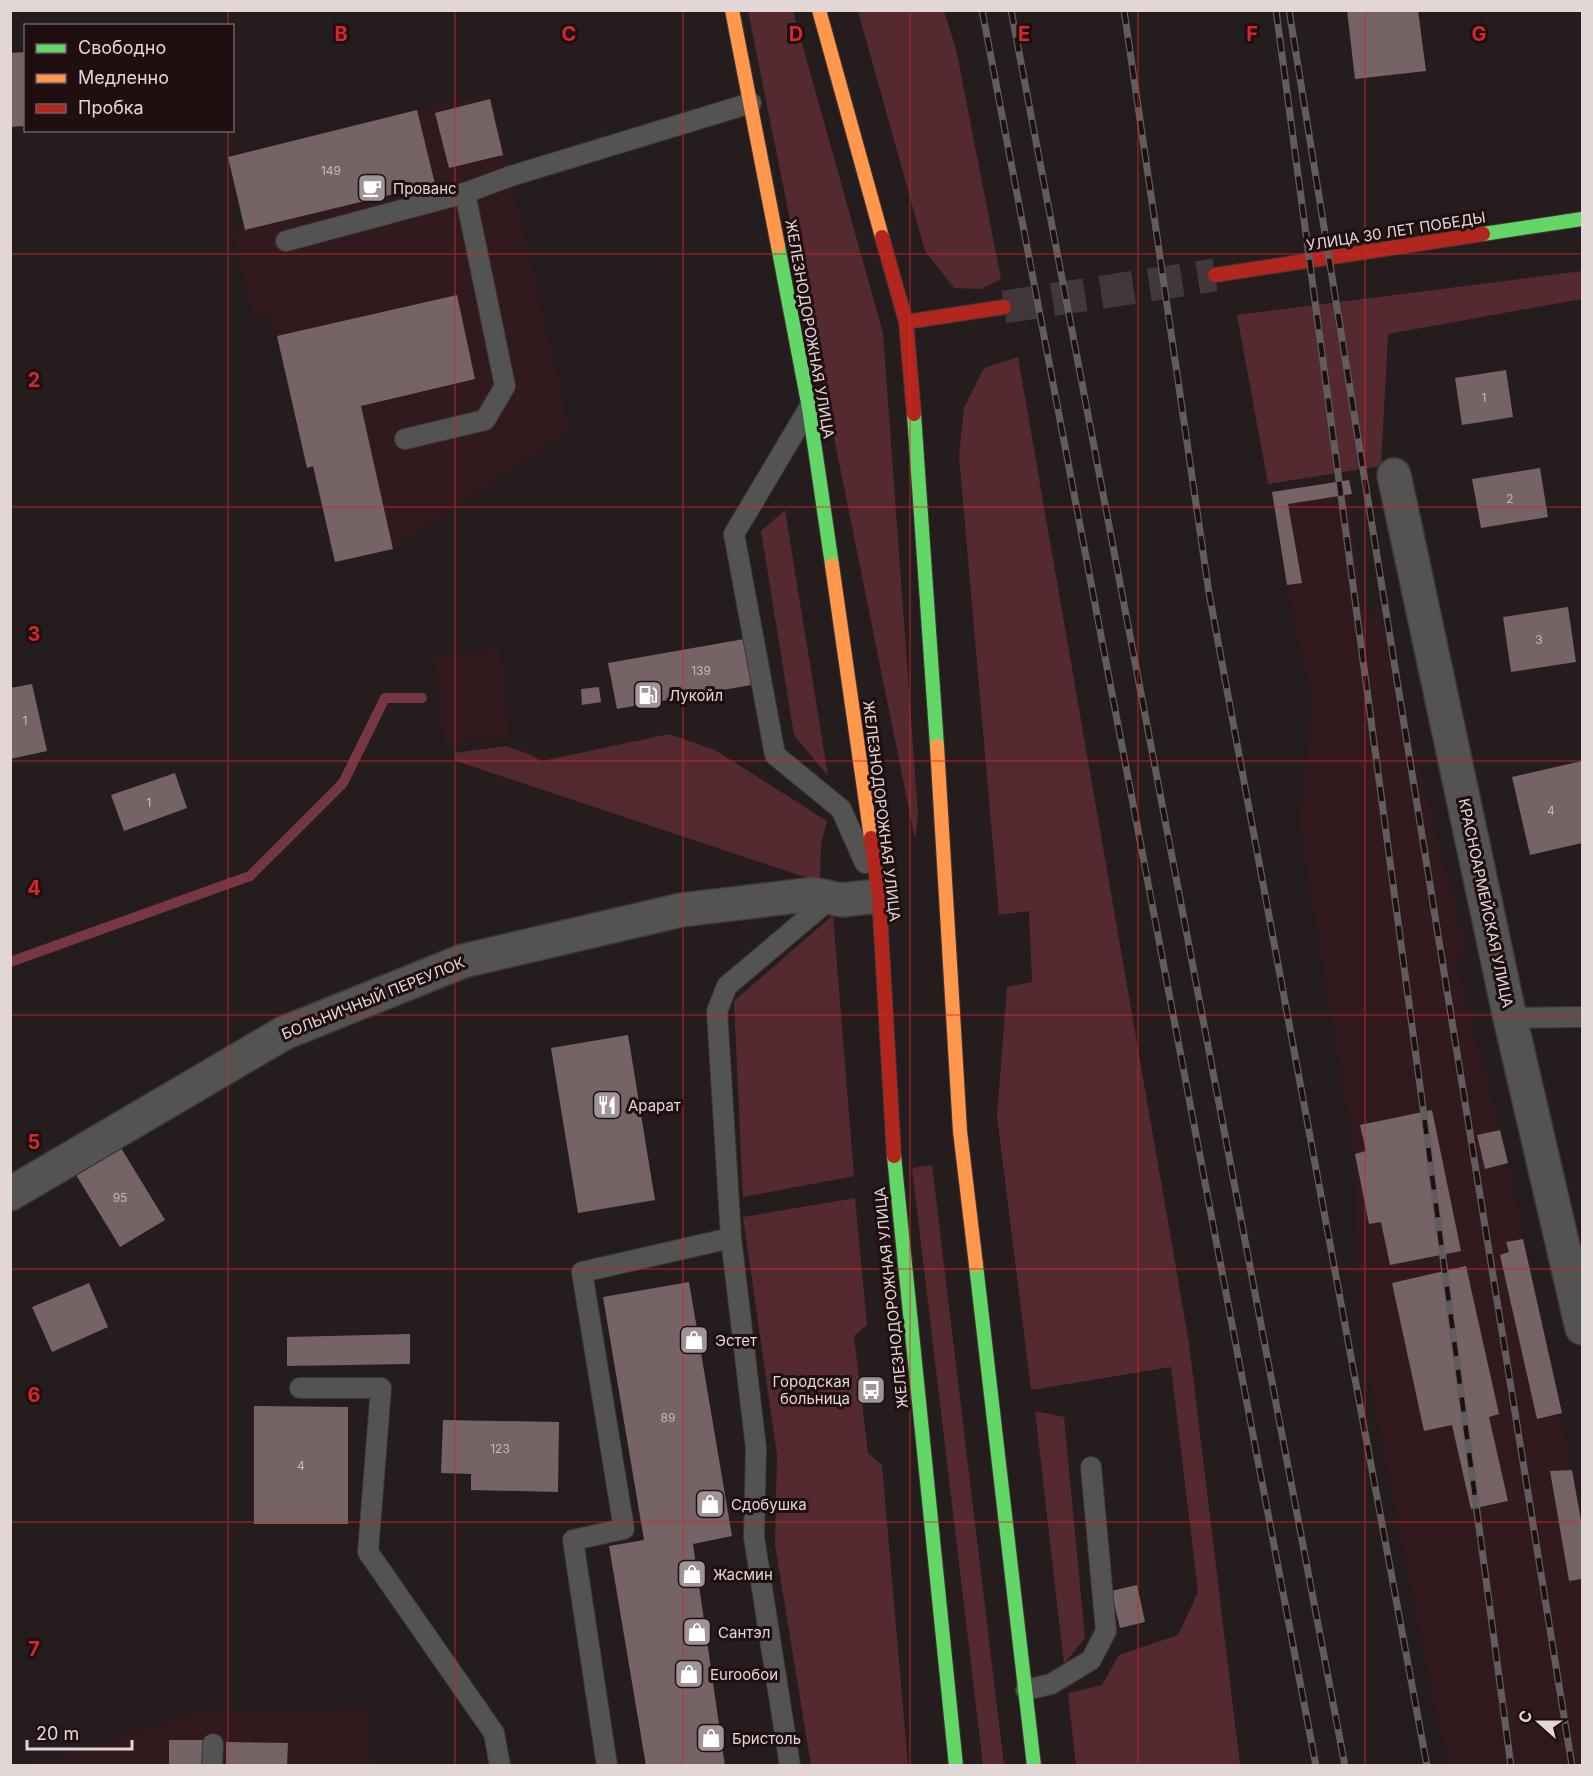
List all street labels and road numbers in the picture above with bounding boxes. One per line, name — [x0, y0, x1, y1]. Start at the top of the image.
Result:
street label: УЛИЦА 30 ЛЕТ ПОБЕДЫ — [1305, 207, 1487, 255]
street label: ЖЕЛЕЗНОДОРОЖНАЯ УЛИЦА — [781, 218, 839, 440]
street label: ЖЕЛЕЗНОДОРОЖНАЯ УЛИЦА — [859, 699, 905, 923]
street label: КРАСНОАРМЕЙСКАЯ УЛИЦА — [1455, 797, 1517, 1009]
street label: БОЛЬНИЧНЫЙ ПЕРЕУЛОК — [279, 952, 467, 1044]
street label: ЖЕЛЕЗНОДОРОЖНАЯ УЛИЦА — [870, 1186, 912, 1410]

